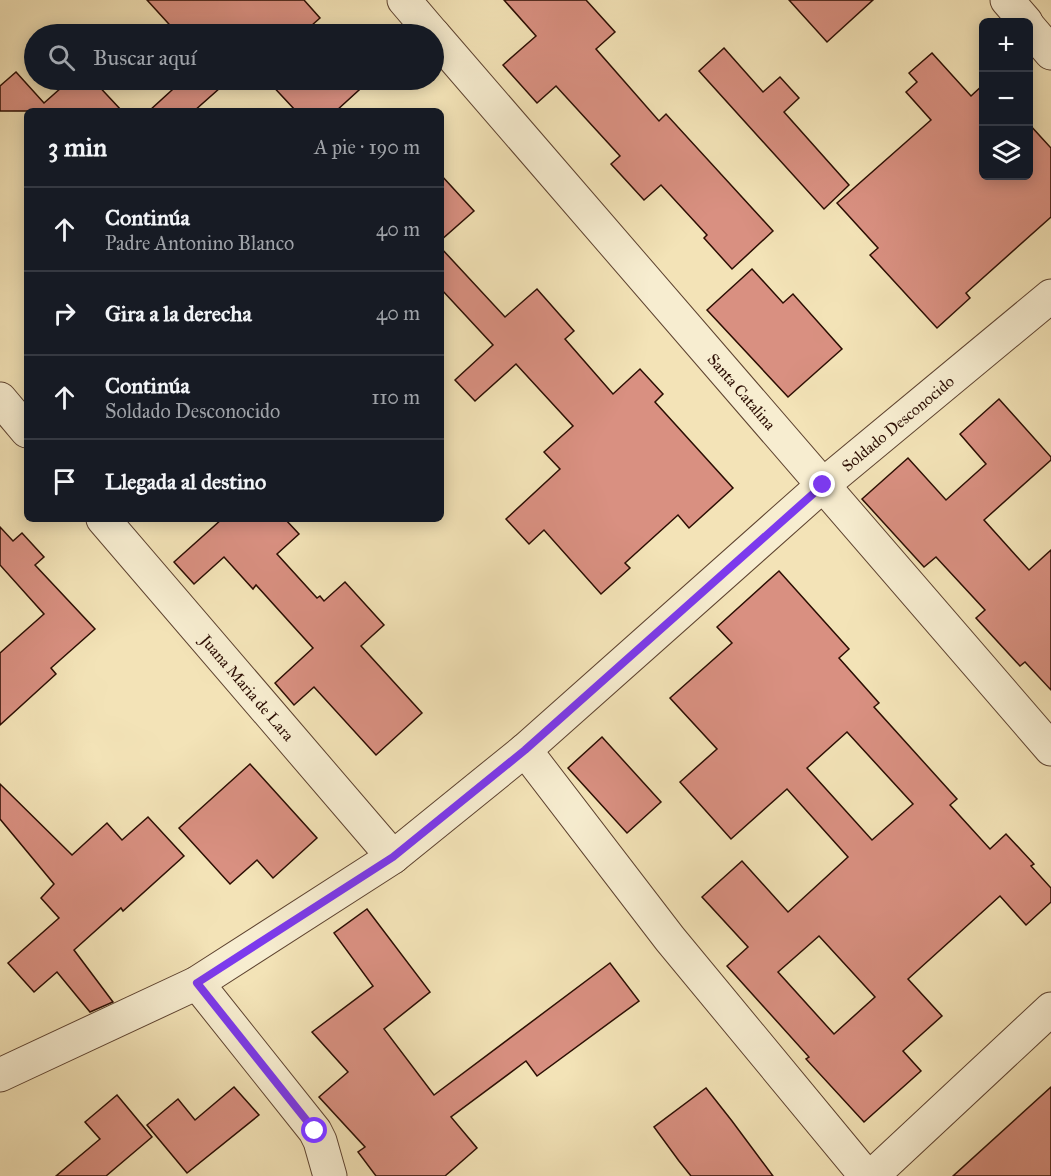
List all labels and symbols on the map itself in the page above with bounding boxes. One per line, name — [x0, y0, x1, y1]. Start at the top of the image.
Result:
street label: Santa Catalina — [704, 349, 780, 434]
street label: Soldado Desconocido — [837, 371, 958, 475]
route end — [809, 471, 835, 497]
street label: Juana Maria de Lara — [195, 629, 298, 745]
route start — [301, 1117, 327, 1143]

